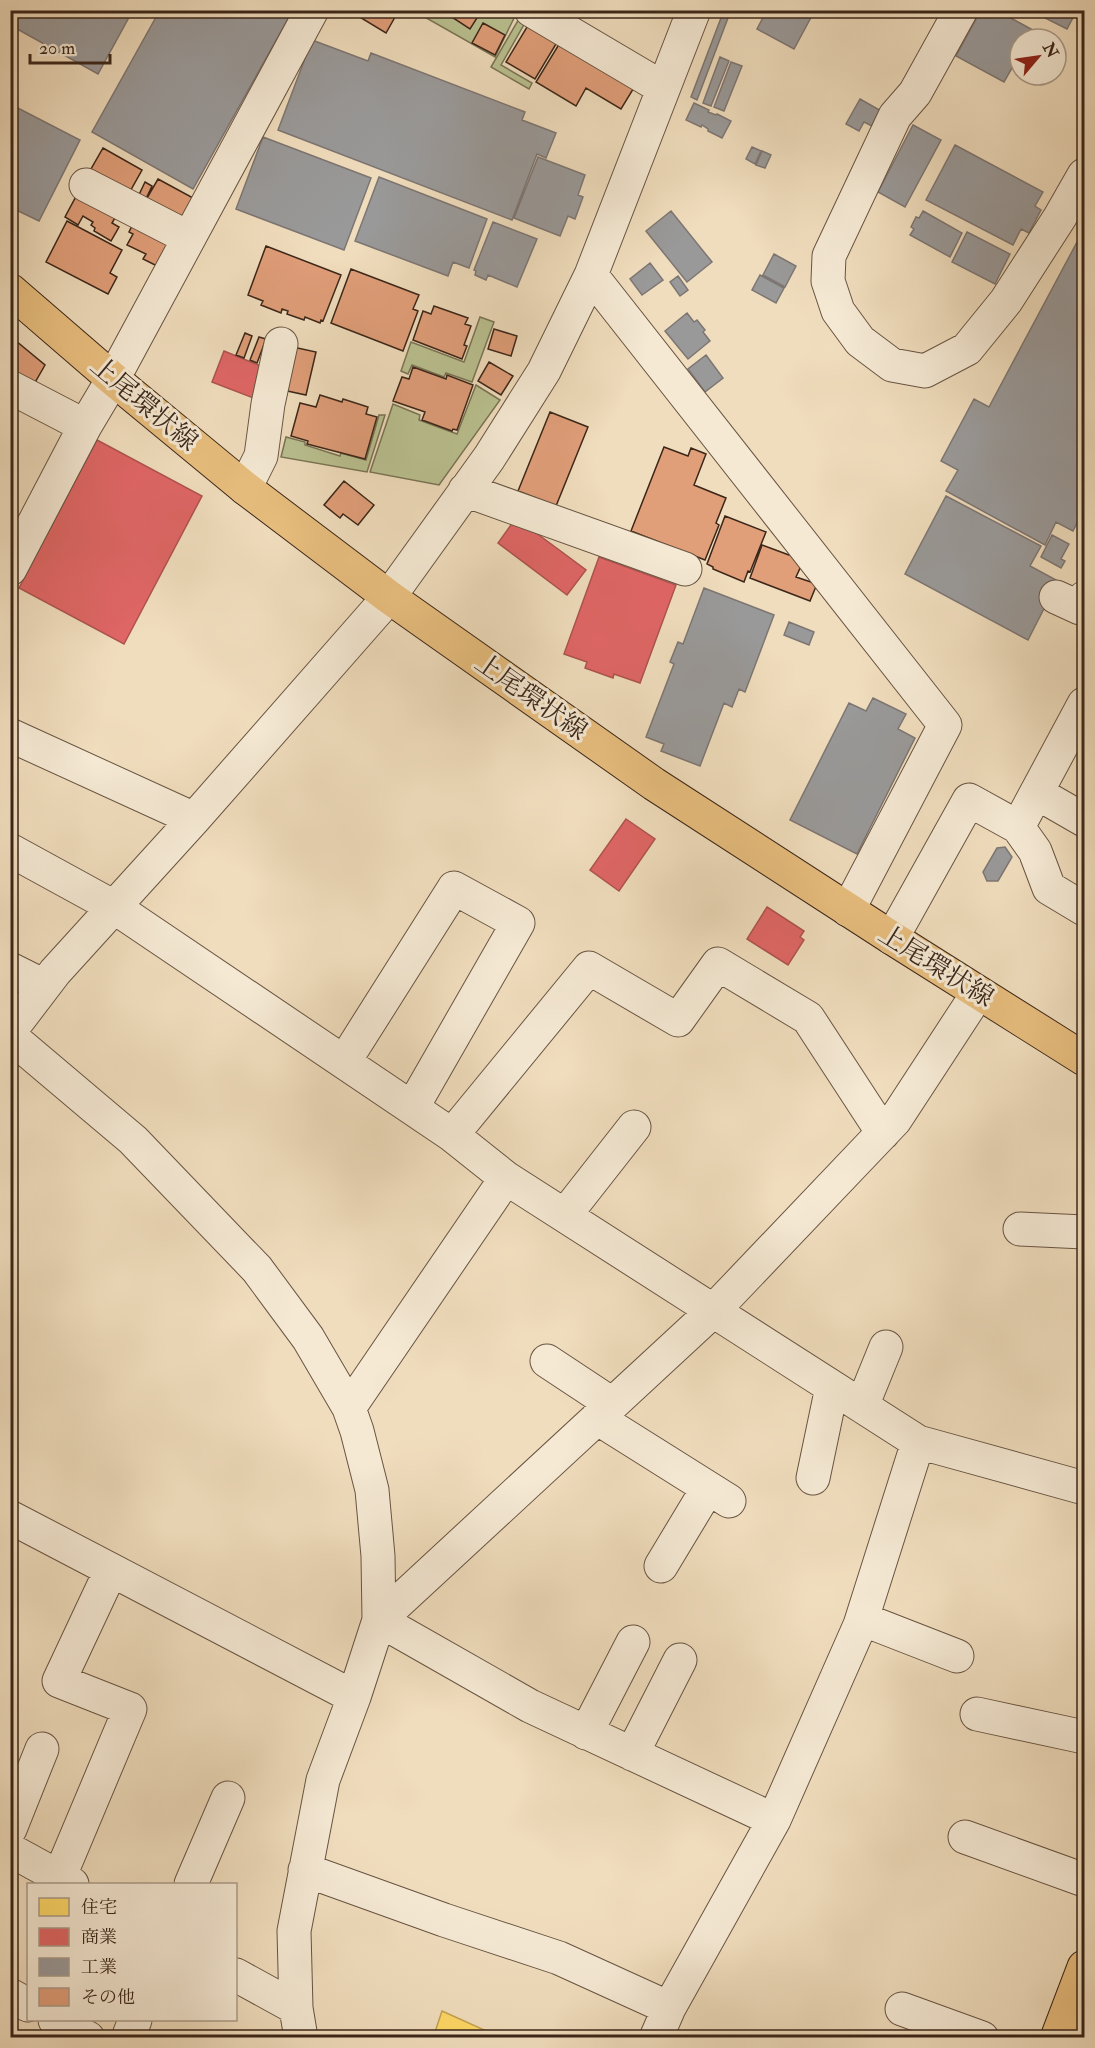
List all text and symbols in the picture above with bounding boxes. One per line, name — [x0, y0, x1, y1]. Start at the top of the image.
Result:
scale bar — [30, 27, 110, 65]
north arrow — [1008, 27, 1068, 87]
text: 20 m — [39, 37, 75, 60]
text: N — [1038, 38, 1063, 62]
street label: 上尾環状線 — [84, 350, 204, 458]
street label: 上尾環状線 — [469, 647, 593, 747]
street label: 上尾環状線 — [872, 918, 1000, 1014]
legend — [27, 1883, 237, 2021]
text: 住宅 — [81, 1896, 117, 1919]
text: 商業 — [81, 1926, 117, 1949]
text: 工業 — [81, 1956, 117, 1979]
text: その他 — [81, 1986, 135, 2009]

